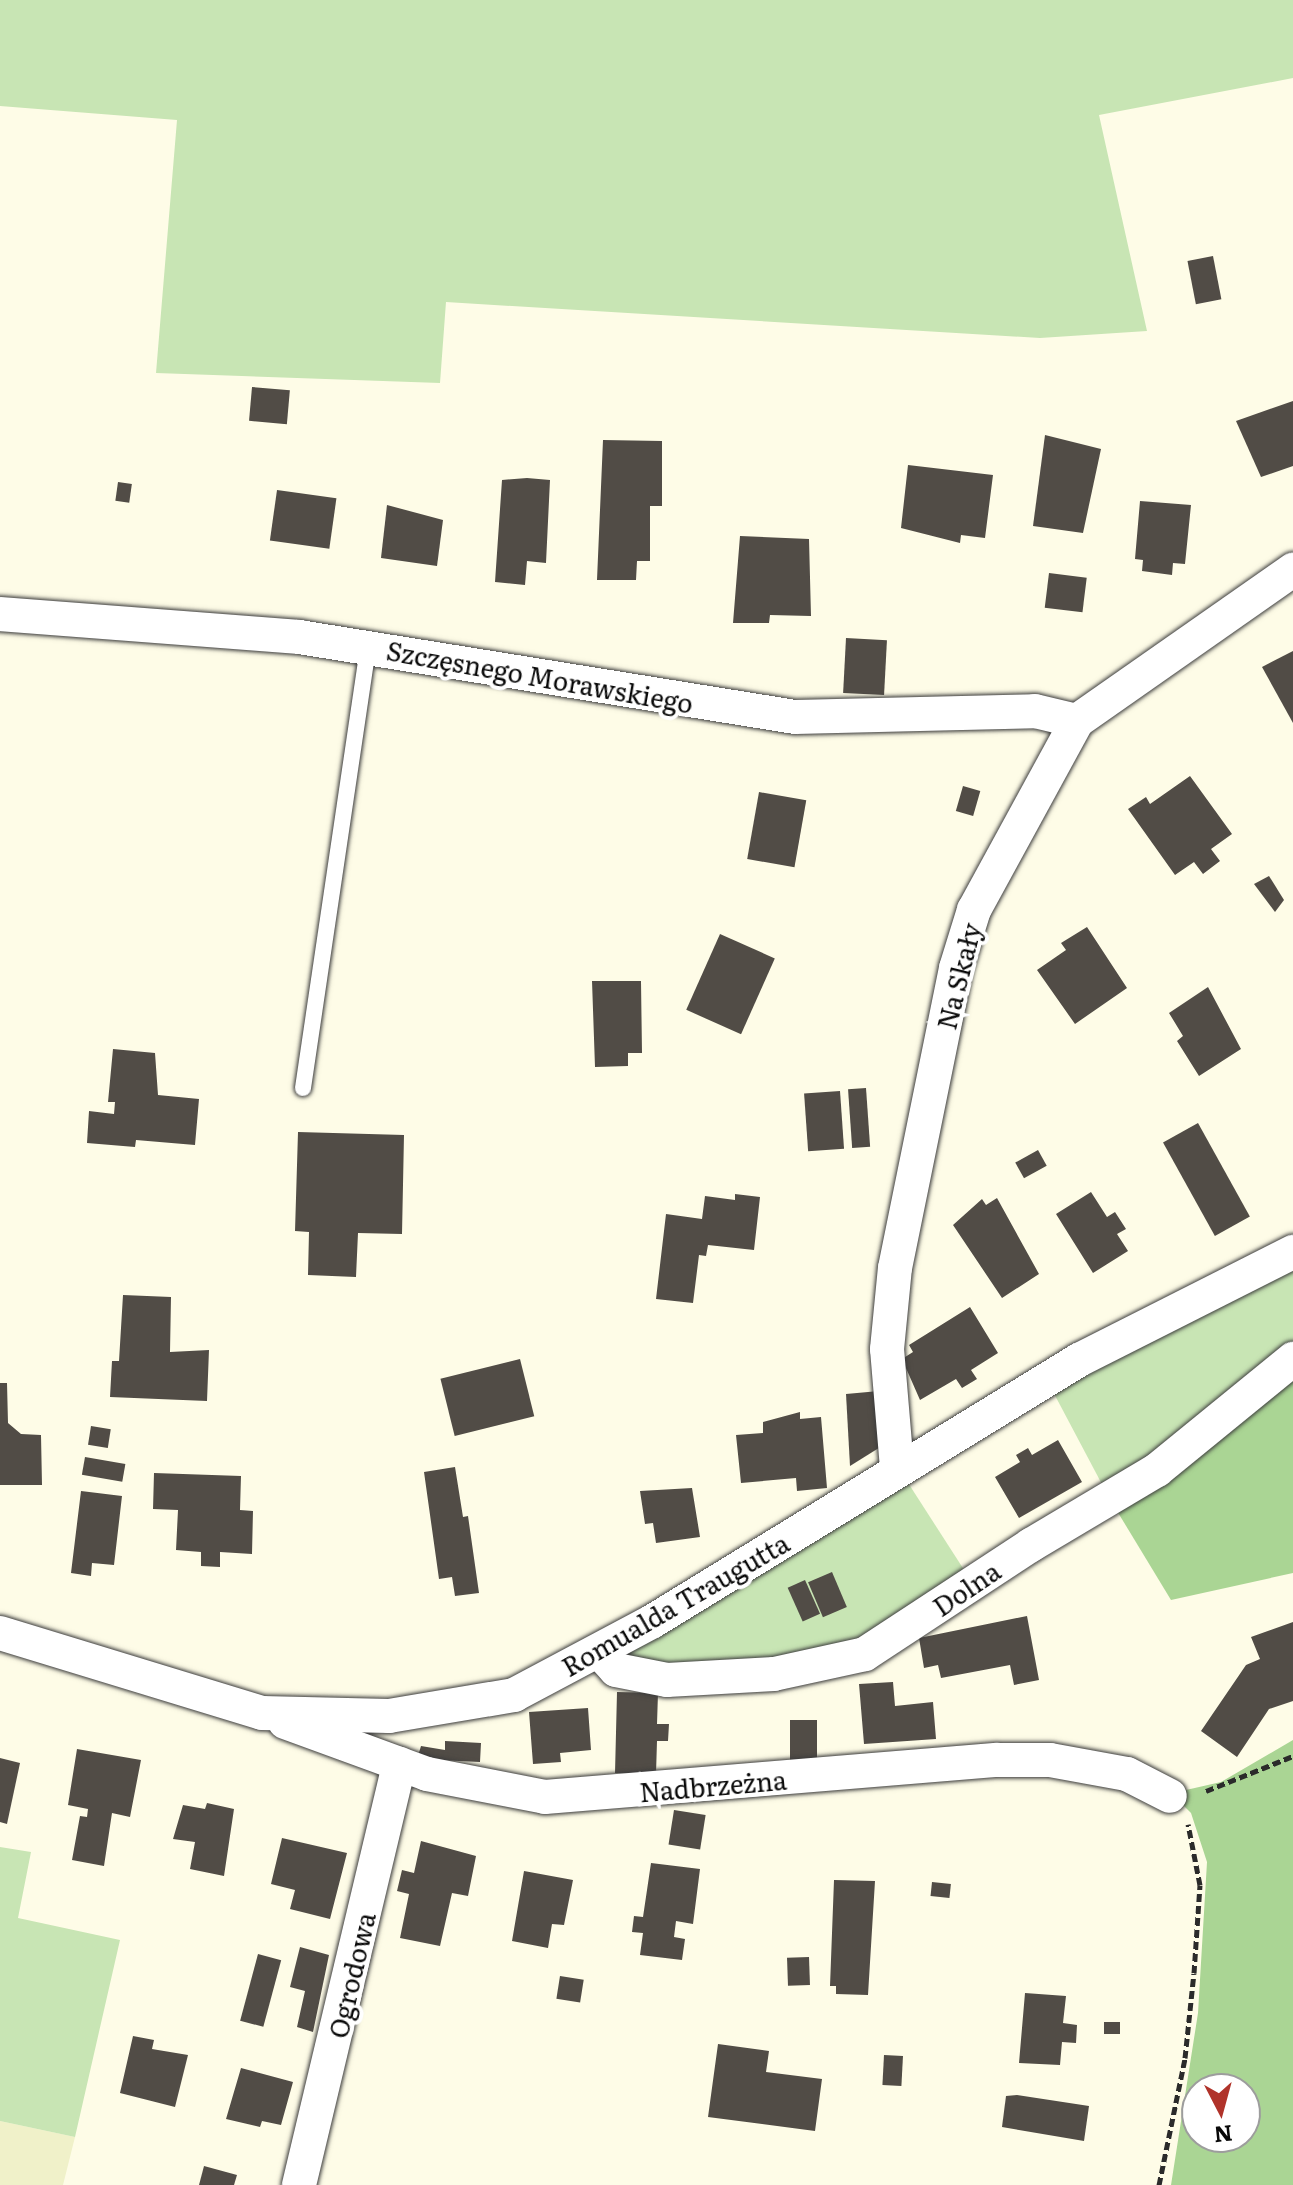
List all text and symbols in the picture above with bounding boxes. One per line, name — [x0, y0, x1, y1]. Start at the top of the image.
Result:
street label: Szczęsnego Morawskiego — [384, 634, 696, 718]
street label: Na Skały — [930, 919, 986, 1033]
street label: Romualda Traugutta — [556, 1526, 794, 1682]
street label: Dolna — [926, 1554, 1006, 1622]
street label: Nadbrzeżna — [638, 1763, 788, 1807]
street label: Ogrodowa — [321, 1909, 381, 2041]
north arrow — [1181, 2073, 1261, 2153]
text: N — [1212, 2118, 1234, 2153]

